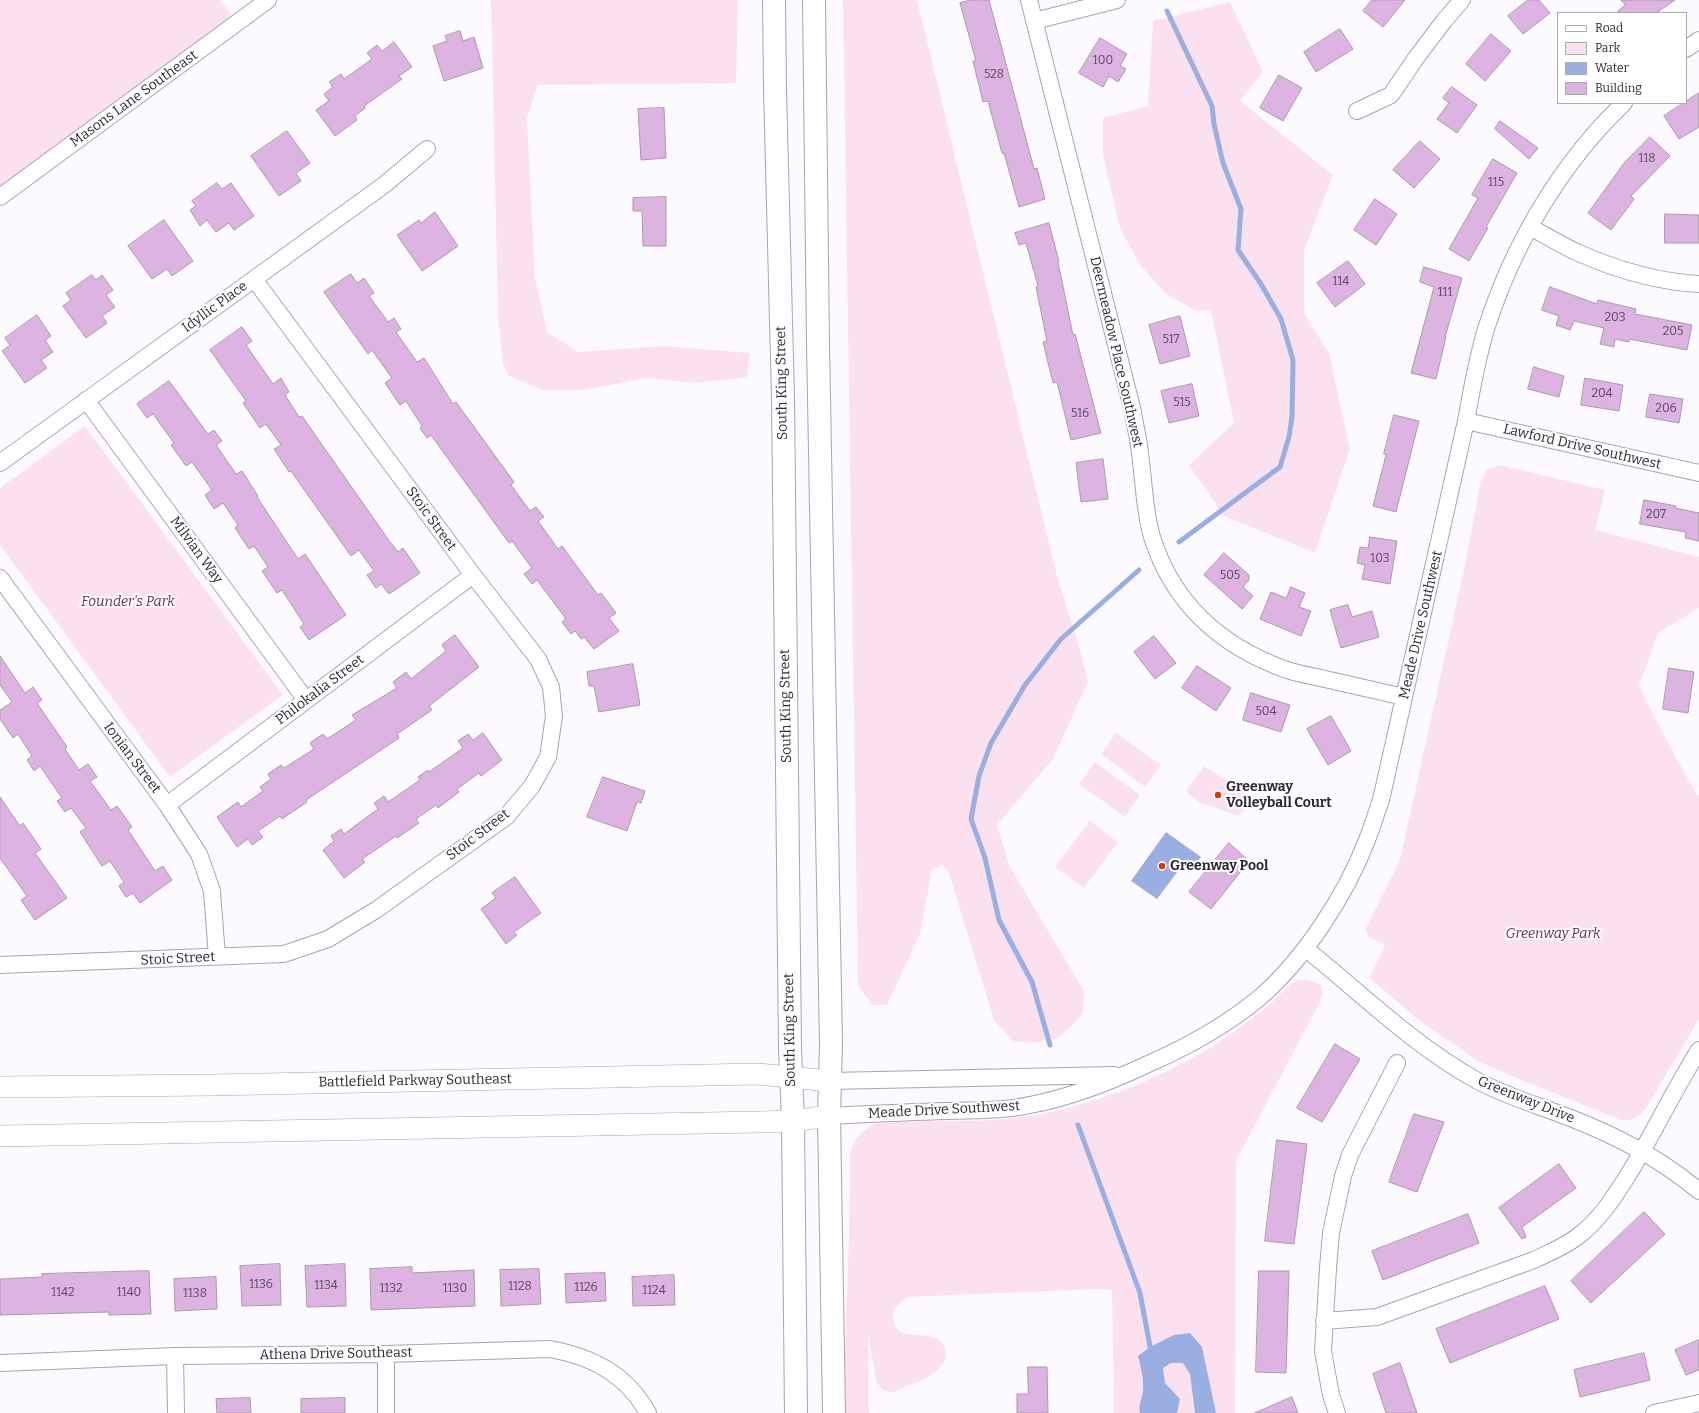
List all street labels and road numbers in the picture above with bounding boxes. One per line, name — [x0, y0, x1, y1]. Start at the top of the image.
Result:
street label: Masons Lane Southeast — [67, 47, 201, 151]
street label: Deermeadow Place Southwest — [1086, 255, 1146, 449]
street label: Idyllic Place — [179, 278, 251, 336]
street label: South King Street — [773, 326, 791, 440]
street label: Lawford Drive Southwest — [1501, 421, 1663, 473]
street label: Stoic Street — [402, 484, 460, 554]
street label: Milvian Way — [166, 513, 226, 587]
street label: Meade Drive Southwest — [1396, 549, 1446, 701]
street label: South King Street — [777, 649, 795, 763]
street label: Philokalia Street — [272, 651, 368, 729]
street label: Ionian Street — [100, 719, 164, 797]
street label: Stoic Street — [443, 806, 513, 864]
street label: Stoic Street — [140, 949, 216, 969]
street label: South King Street — [781, 973, 799, 1087]
street label: Battlefield Parkway Southeast — [318, 1071, 512, 1091]
street label: Greenway Drive — [1475, 1073, 1577, 1127]
street label: Meade Drive Southwest — [868, 1098, 1020, 1122]
street label: Athena Drive Southeast — [259, 1344, 413, 1364]

